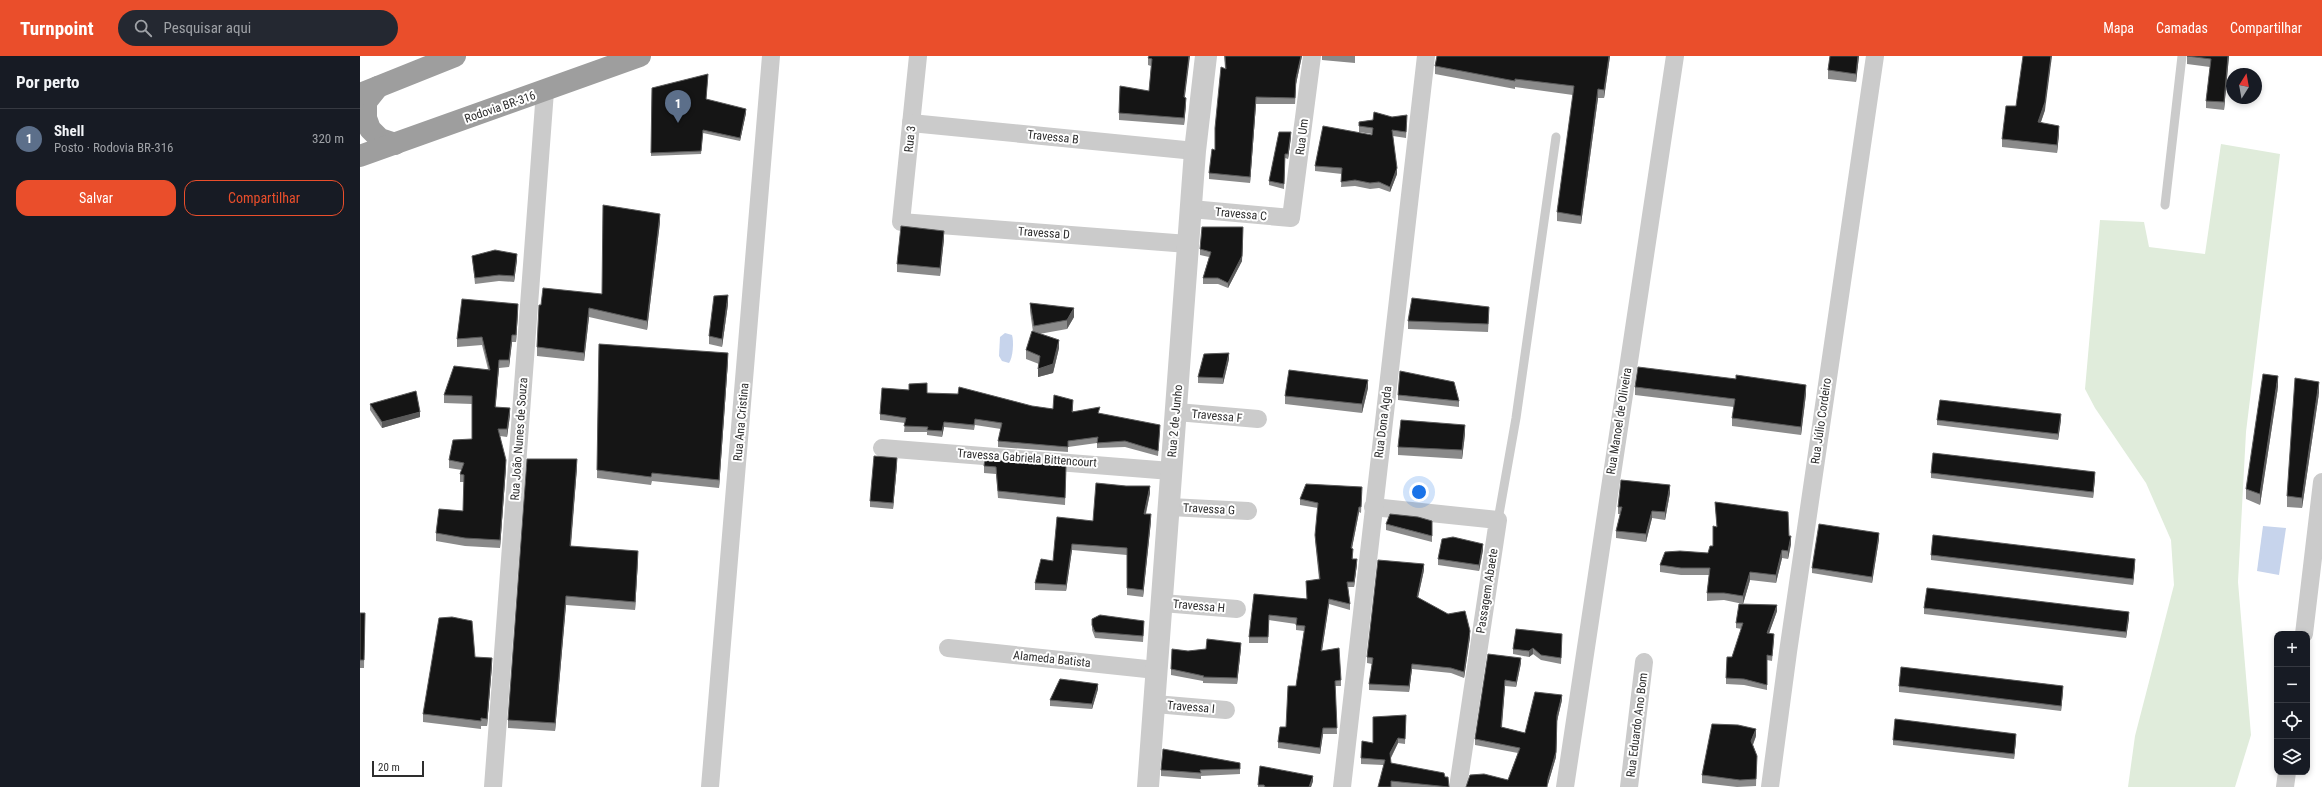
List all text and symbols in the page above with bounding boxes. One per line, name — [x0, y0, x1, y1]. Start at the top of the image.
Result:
search box — [118, 10, 398, 46]
text: Turnpoint — [20, 17, 94, 40]
icon: search — [132, 17, 154, 39]
text: Pesquisar aqui — [164, 19, 251, 37]
text: Mapa — [2103, 20, 2134, 36]
text: Camadas — [2156, 20, 2208, 36]
text: Compartilhar — [2230, 20, 2302, 36]
north arrow — [2226, 68, 2262, 104]
text: Por perto — [16, 72, 80, 92]
street label: Rodovia BR-316 — [463, 88, 537, 126]
pin: 1 — [665, 90, 691, 123]
street label: Rua Um — [1293, 118, 1311, 156]
text: Shell — [54, 122, 84, 140]
street label: Rua 3 — [902, 125, 918, 153]
street label: Travessa B — [1027, 127, 1079, 147]
text: 1 — [26, 131, 32, 146]
text: 320 m — [312, 131, 344, 146]
text: Posto · Rodovia BR-316 — [54, 140, 174, 155]
button: Salvar — [16, 180, 176, 216]
button: Compartilhar — [184, 180, 344, 216]
street label: Travessa C — [1215, 205, 1268, 223]
street label: Travessa D — [1018, 224, 1071, 242]
street label: Rua Manoel de Oliveira — [1604, 366, 1634, 475]
street label: Rua João Nunes de Souza — [508, 377, 530, 501]
street label: Rua Júlio Cordeiro — [1808, 377, 1834, 465]
street label: Rua Ana Cristina — [731, 382, 751, 462]
street label: Rua 2 de Junho — [1165, 384, 1185, 458]
street label: Rua Dona Agda — [1372, 385, 1394, 459]
street label: Travessa F — [1191, 407, 1243, 425]
street label: Travessa Gabriela Bittencourt — [957, 446, 1098, 470]
your location — [1409, 482, 1429, 502]
street label: Travessa G — [1183, 501, 1235, 517]
street label: Passagem Abaete — [1473, 547, 1501, 634]
street label: Travessa H — [1172, 597, 1226, 615]
map controls — [2274, 631, 2310, 775]
button: + — [2274, 631, 2310, 667]
street label: Alameda Batista — [1013, 648, 1092, 670]
button: − — [2274, 667, 2310, 703]
street label: Rua Eduardo Ano Bom — [1624, 672, 1650, 778]
street label: Travessa I — [1166, 698, 1216, 716]
button: locate — [2274, 703, 2310, 739]
button: layers — [2274, 739, 2310, 775]
scale bar — [372, 759, 424, 778]
text: 20 m — [378, 761, 400, 774]

